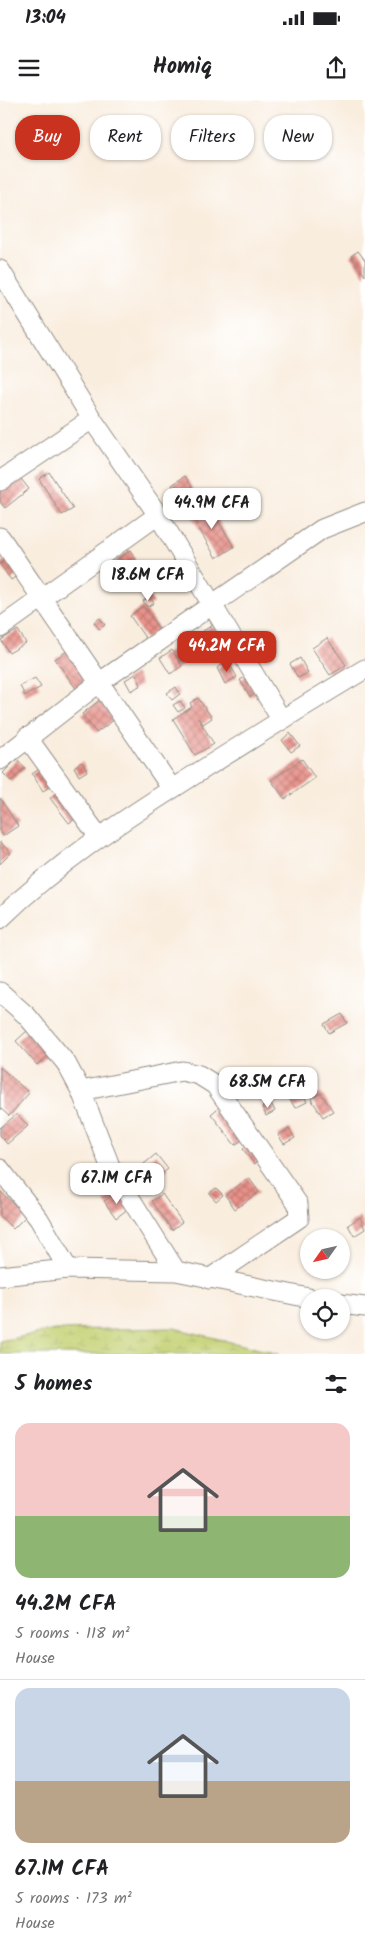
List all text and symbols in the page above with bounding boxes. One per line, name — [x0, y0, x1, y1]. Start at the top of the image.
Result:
text: 13:04 — [25, 3, 66, 33]
text: Homiq — [153, 50, 212, 85]
icon: menu — [15, 54, 43, 82]
icon: share — [322, 54, 350, 82]
chip: Buy — [15, 115, 80, 160]
chip: Rent — [90, 115, 161, 160]
chip: Filters — [171, 115, 254, 160]
chip: New — [264, 115, 332, 160]
pin: 44.9M CFA — [155, 488, 269, 530]
text: 44.9M CFA — [174, 491, 250, 516]
pin: 18.6M CFA — [91, 560, 205, 602]
text: 18.6M CFA — [111, 563, 185, 588]
pin: 44.2M CFA — [170, 630, 284, 673]
text: 44.2M CFA — [188, 634, 266, 659]
pin: 68.5M CFA — [211, 1066, 325, 1109]
text: 68.5M CFA — [230, 1070, 306, 1095]
pin: 67.1M CFA — [60, 1162, 174, 1205]
text: 67.1M CFA — [81, 1166, 153, 1191]
north arrow — [300, 1229, 350, 1279]
map controls — [300, 1229, 350, 1339]
button: locate — [300, 1289, 350, 1339]
text: 5 homes — [15, 1368, 92, 1401]
icon: filters — [322, 1370, 350, 1398]
icon: home — [138, 1455, 228, 1545]
text: 44.2M CFA — [15, 1588, 117, 1621]
text: 5 rooms · 118 m² — [15, 1621, 130, 1646]
text: House — [15, 1646, 55, 1671]
icon: home — [138, 1721, 228, 1811]
text: 67.1M CFA — [15, 1853, 109, 1886]
text: 5 rooms · 173 m² — [15, 1886, 132, 1911]
text: House — [15, 1911, 55, 1936]

